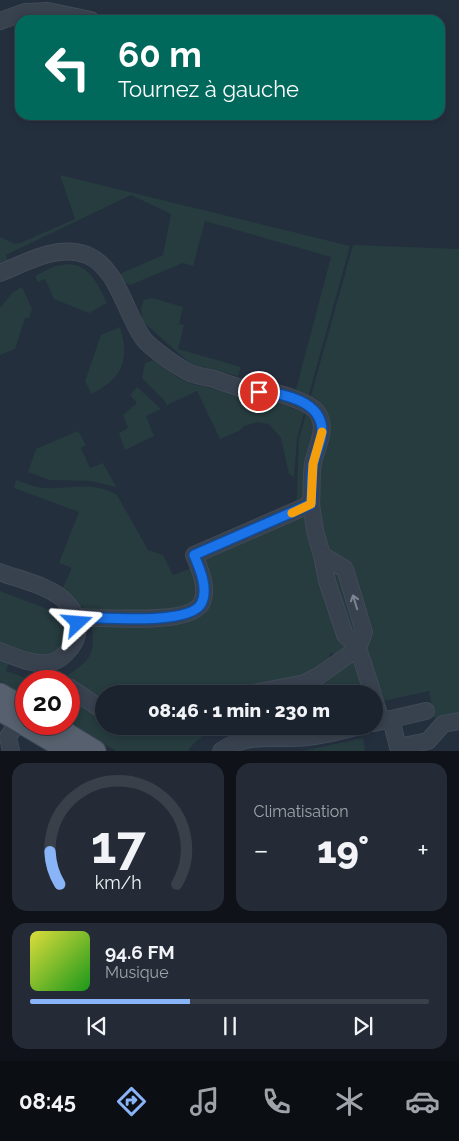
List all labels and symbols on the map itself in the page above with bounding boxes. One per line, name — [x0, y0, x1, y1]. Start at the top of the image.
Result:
pin — [238, 371, 280, 413]
one-way arrow — [350, 594, 360, 610]
position arrow — [51, 596, 103, 648]
speed limit sign: 20 — [15, 670, 80, 735]

